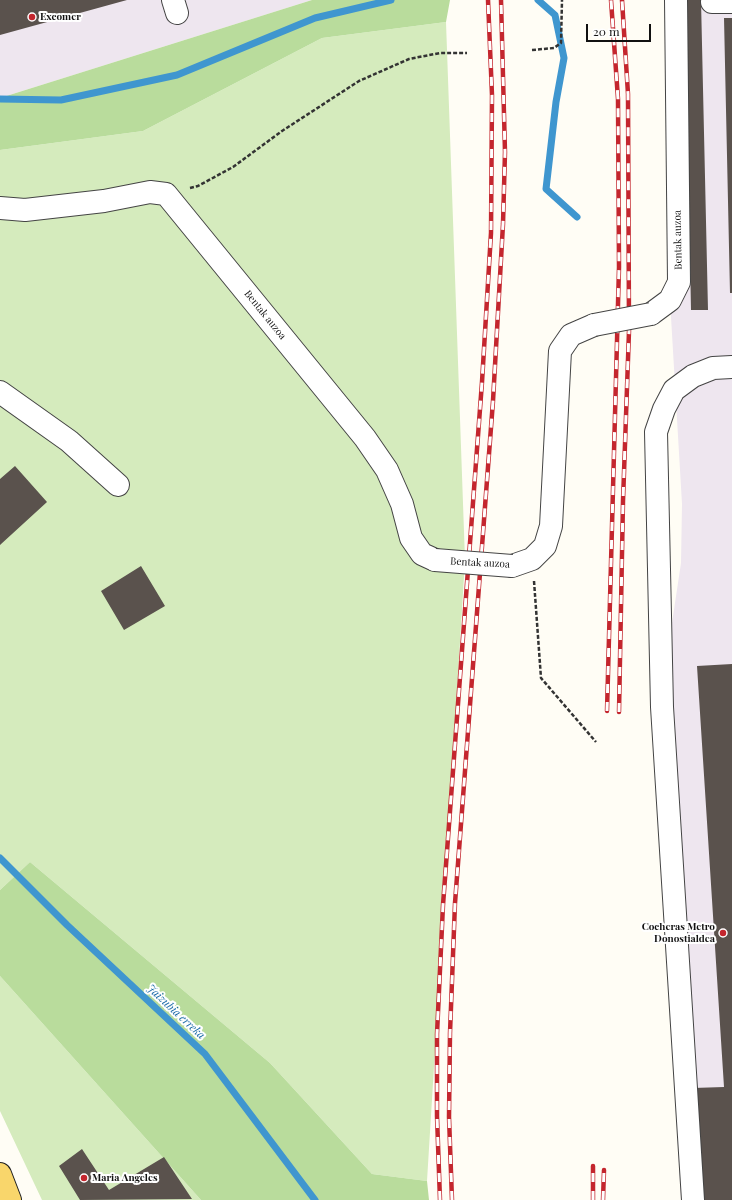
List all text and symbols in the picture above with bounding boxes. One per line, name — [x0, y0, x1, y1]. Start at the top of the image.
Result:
place label: Excomer — [40, 11, 81, 23]
marker: Excomer — [27, 12, 37, 22]
scale bar — [588, 16, 653, 42]
text: 20 m — [593, 23, 620, 39]
street label: Bentak auzoa — [671, 210, 685, 270]
street label: Bentak auzoa — [242, 288, 288, 342]
street label: Bentak auzoa — [450, 555, 510, 571]
place label: Cocheras Metro Donostialdea — [642, 921, 715, 944]
marker: Cocheras Metro Donostialdea — [718, 928, 728, 938]
water label: Jaizubia erreka — [144, 982, 208, 1042]
place label: Maria Angeles — [92, 1172, 158, 1184]
marker: Maria Angeles — [79, 1173, 89, 1183]

